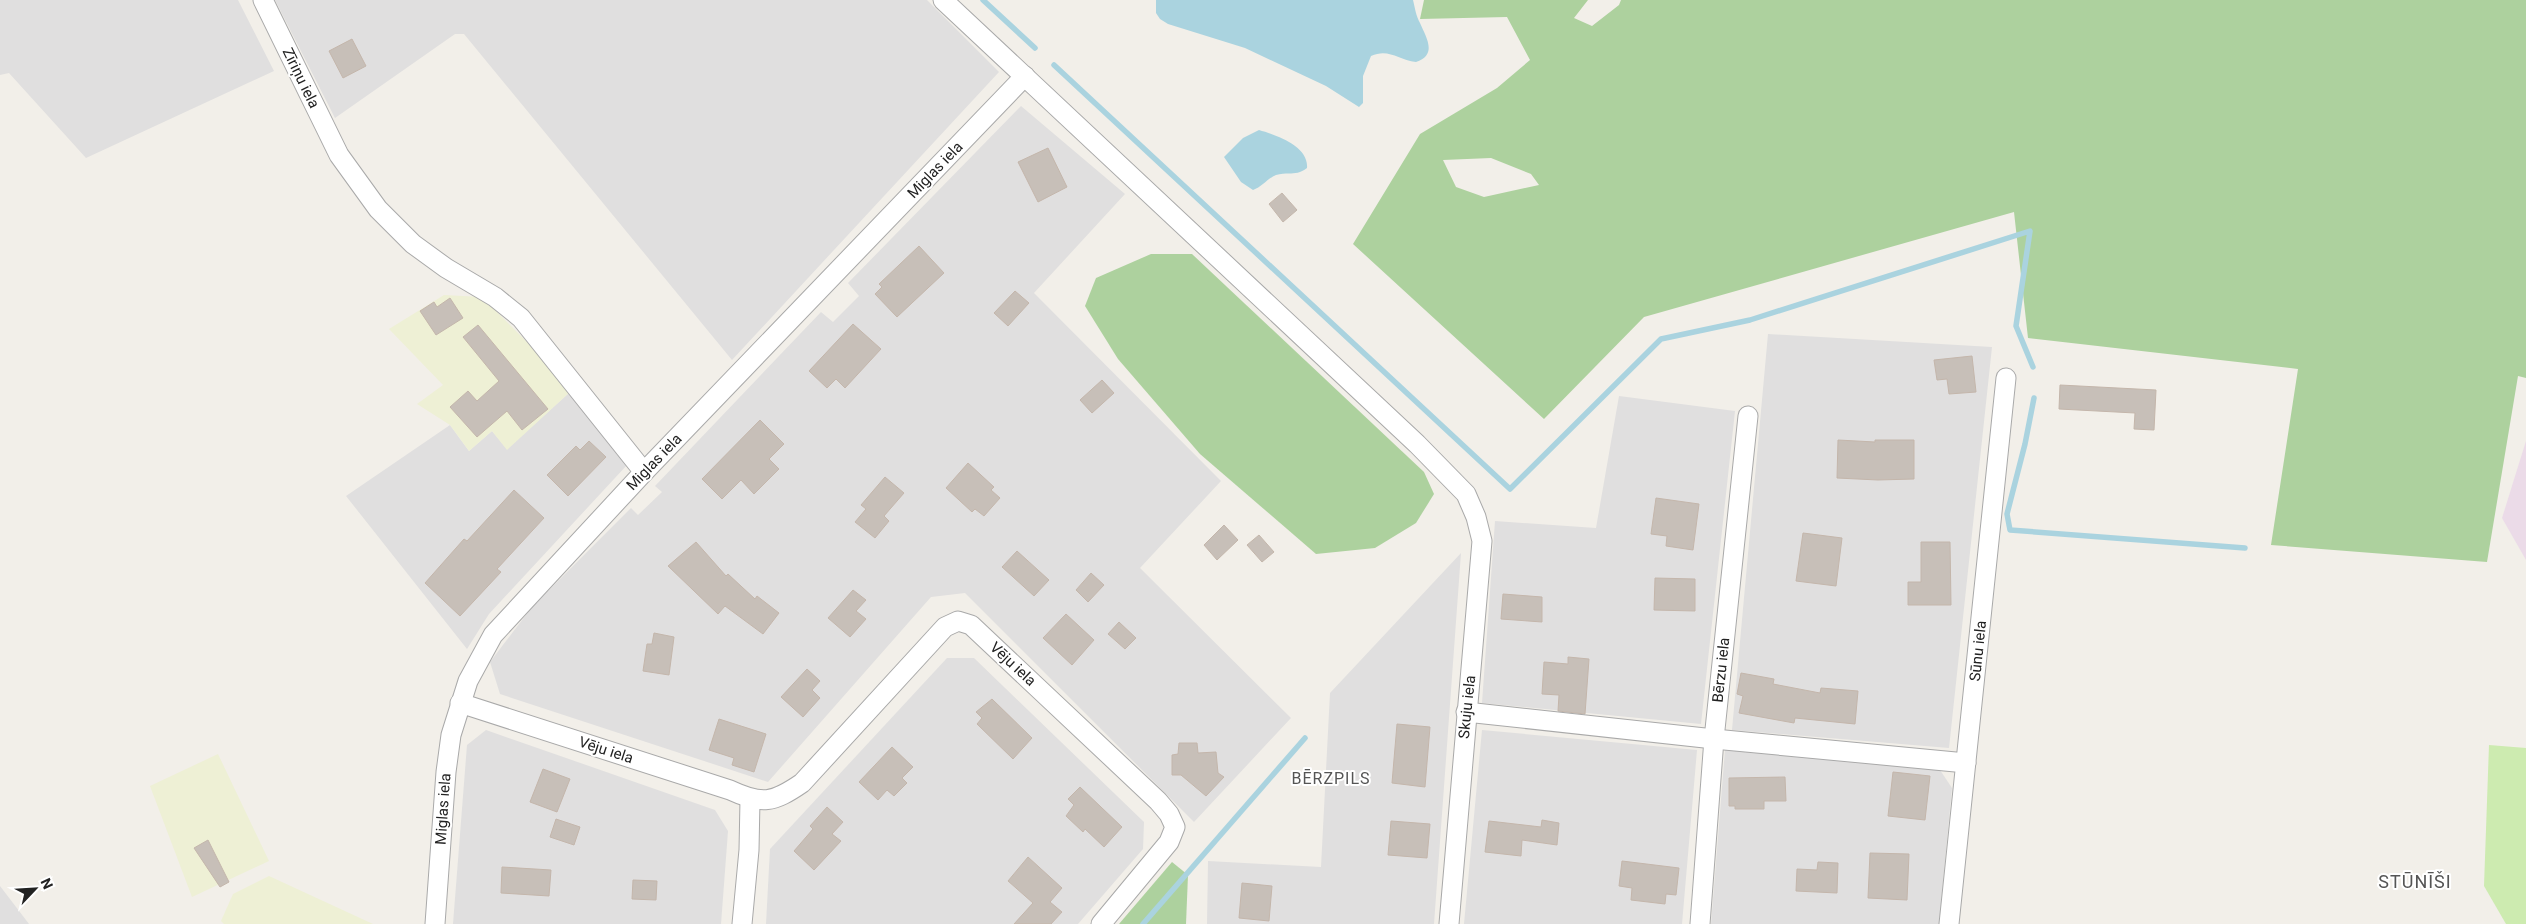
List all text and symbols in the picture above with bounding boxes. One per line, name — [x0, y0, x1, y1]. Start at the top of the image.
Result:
street label: Zīriņu iela — [279, 45, 323, 111]
street label: Miglas iela — [904, 138, 966, 202]
street label: Miglas iela — [623, 430, 685, 494]
street label: Sūnu iela — [1966, 620, 1990, 682]
street label: Bērzu iela — [1709, 637, 1733, 703]
street label: Vēju iela — [986, 638, 1040, 690]
street label: Skuju iela — [1455, 674, 1479, 740]
street label: Vēju iela — [577, 733, 635, 767]
district label: BĒRZPILS — [1291, 769, 1371, 788]
street label: Miglas iela — [432, 773, 454, 845]
north arrow — [10, 864, 60, 914]
district label: STŪNĪŠI — [2378, 871, 2452, 892]
text: N — [37, 876, 56, 891]

